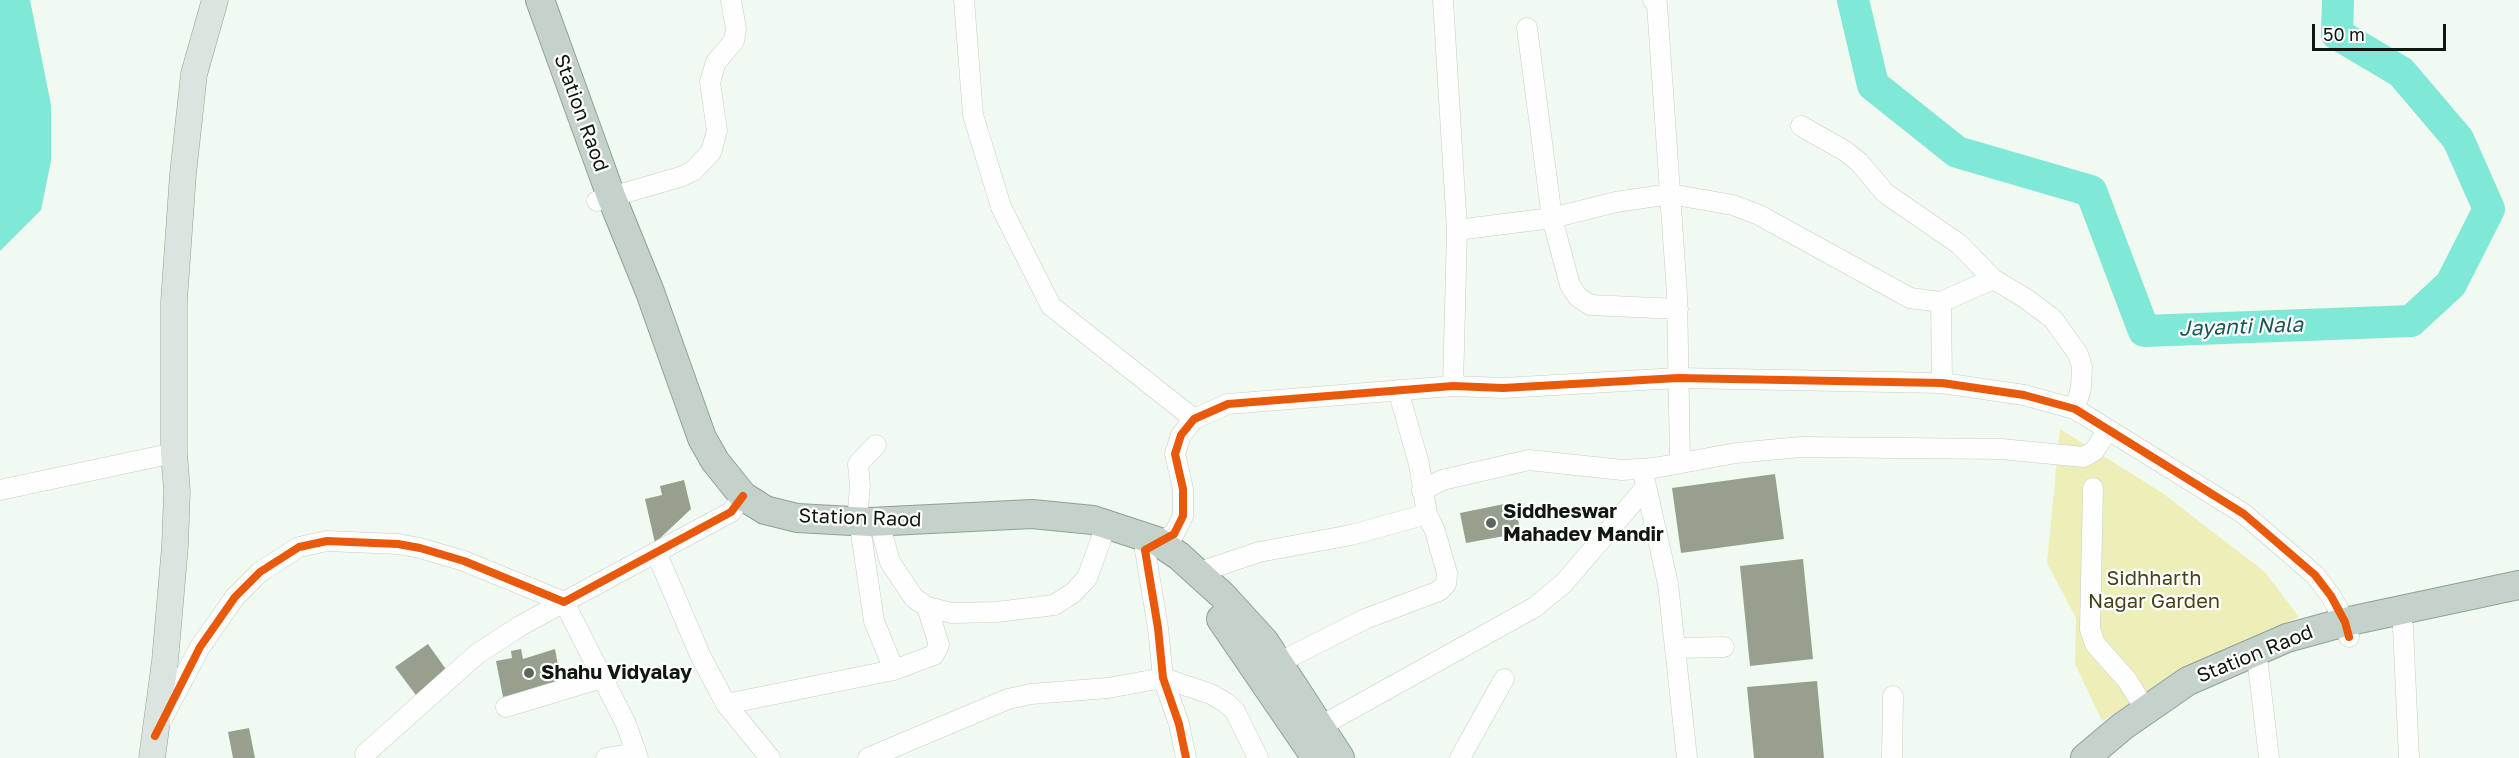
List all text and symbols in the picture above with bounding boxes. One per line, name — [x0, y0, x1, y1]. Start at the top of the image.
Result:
scale bar — [2315, 12, 2448, 50]
text: 50 m — [2323, 23, 2365, 45]
street label: Station Raod — [549, 51, 613, 175]
water label: Jayanti Nala — [2178, 312, 2304, 342]
place label: Siddheswar Mahadev Mandir — [1503, 500, 1664, 547]
street label: Station Raod — [798, 504, 922, 532]
marker: Siddheswar Mahadev Mandir — [1484, 516, 1498, 530]
park label: Sidhharth Nagar Garden — [2088, 567, 2220, 614]
street label: Station Raod — [2193, 620, 2317, 688]
place label: Shahu Vidyalay — [541, 661, 692, 685]
marker: Shahu Vidyalay — [522, 666, 536, 680]

